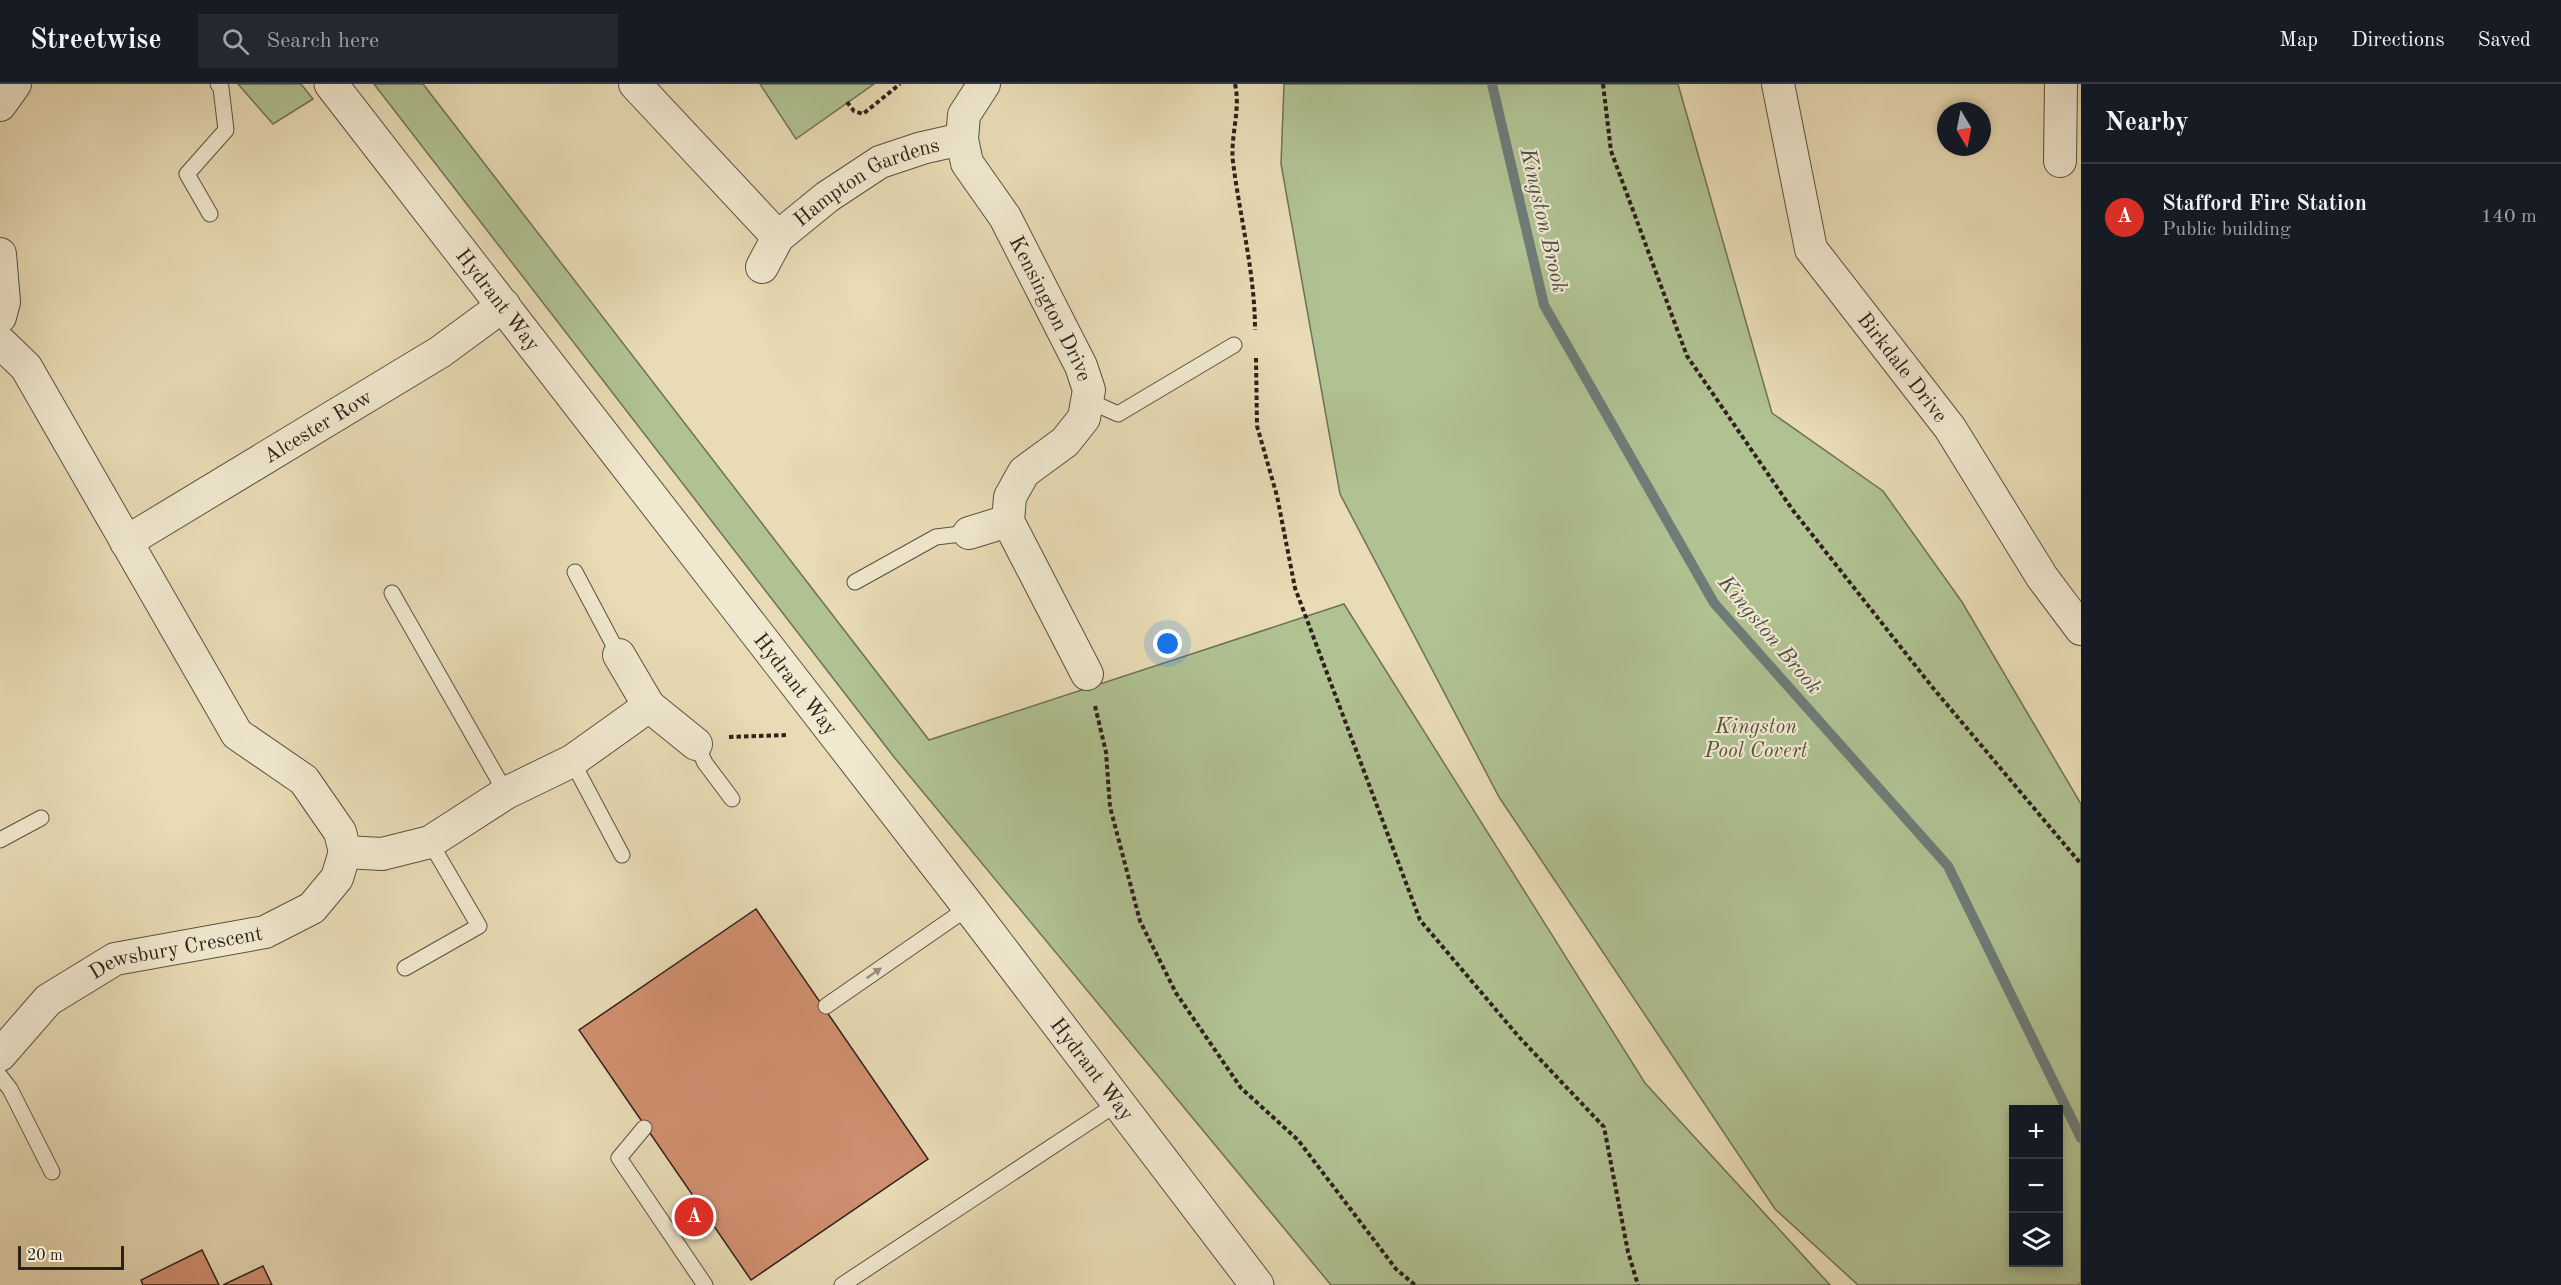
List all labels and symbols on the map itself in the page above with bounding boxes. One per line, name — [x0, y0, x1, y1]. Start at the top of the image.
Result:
north arrow — [1937, 102, 1991, 156]
street label: Hampton Gardens — [791, 135, 942, 231]
water label: Kingston Brook — [1515, 145, 1570, 295]
street label: Kensington Drive — [1005, 233, 1094, 384]
street label: Hydrant Way — [451, 246, 543, 356]
street label: Birkdale Drive — [1853, 309, 1951, 427]
street label: Alcester Row — [261, 387, 376, 468]
water label: Kingston Brook — [1713, 571, 1826, 699]
your location — [1153, 629, 1182, 658]
street label: Hydrant Way — [749, 630, 841, 740]
park label: Kingston Pool Covert — [1704, 717, 1808, 762]
street label: Dewsbury Crescent — [86, 924, 264, 984]
one-way arrow — [865, 967, 881, 979]
street label: Hydrant Way — [1046, 1015, 1137, 1125]
pin: A — [674, 1194, 714, 1240]
scale bar — [18, 1243, 124, 1270]

